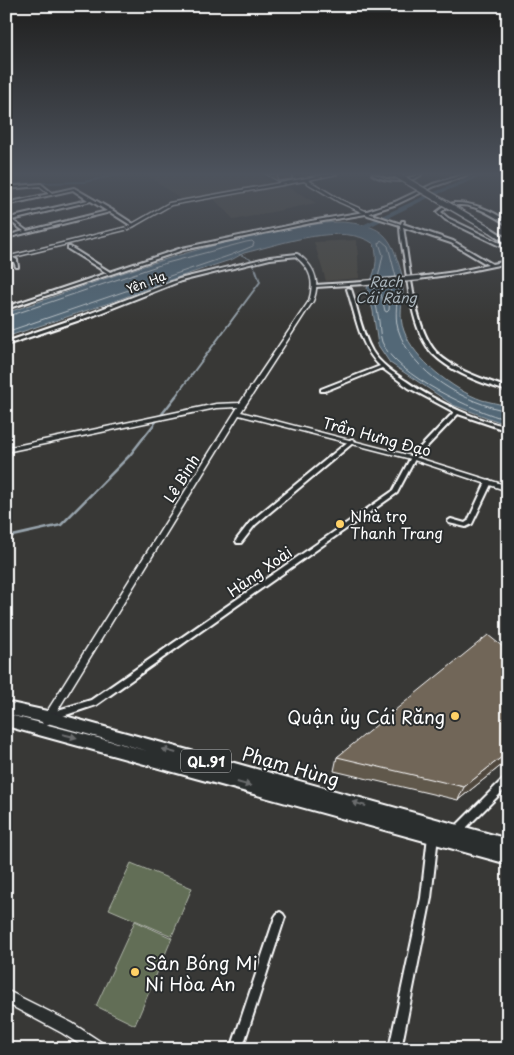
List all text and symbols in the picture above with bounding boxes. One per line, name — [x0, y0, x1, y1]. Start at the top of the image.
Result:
street label: Yên Hạ — [124, 266, 169, 298]
water label: Rạch Cái Răng — [355, 271, 418, 308]
street label: Trần Hưng Đạo — [320, 410, 434, 462]
street label: Lê Bình — [157, 449, 205, 507]
place label: Nhà trọ Thanh Trang — [350, 504, 443, 544]
marker: Nhà trọ Thanh Trang — [334, 518, 346, 530]
street label: Hàng Xoài — [222, 540, 296, 602]
place label: Quận ủy Cái Răng — [287, 703, 445, 730]
marker: Quận ủy Cái Răng — [449, 710, 461, 722]
one-way arrow — [63, 733, 78, 741]
street label: Phạm Hùng — [239, 739, 343, 793]
one-way arrow — [161, 746, 176, 754]
road number: QL.91 — [181, 749, 231, 772]
one-way arrow — [237, 780, 252, 788]
one-way arrow — [351, 800, 366, 808]
place label: Sân Bóng Mi Ni Hòa An — [145, 949, 258, 997]
marker: Sân Bóng Mi Ni Hòa An — [129, 966, 141, 978]

